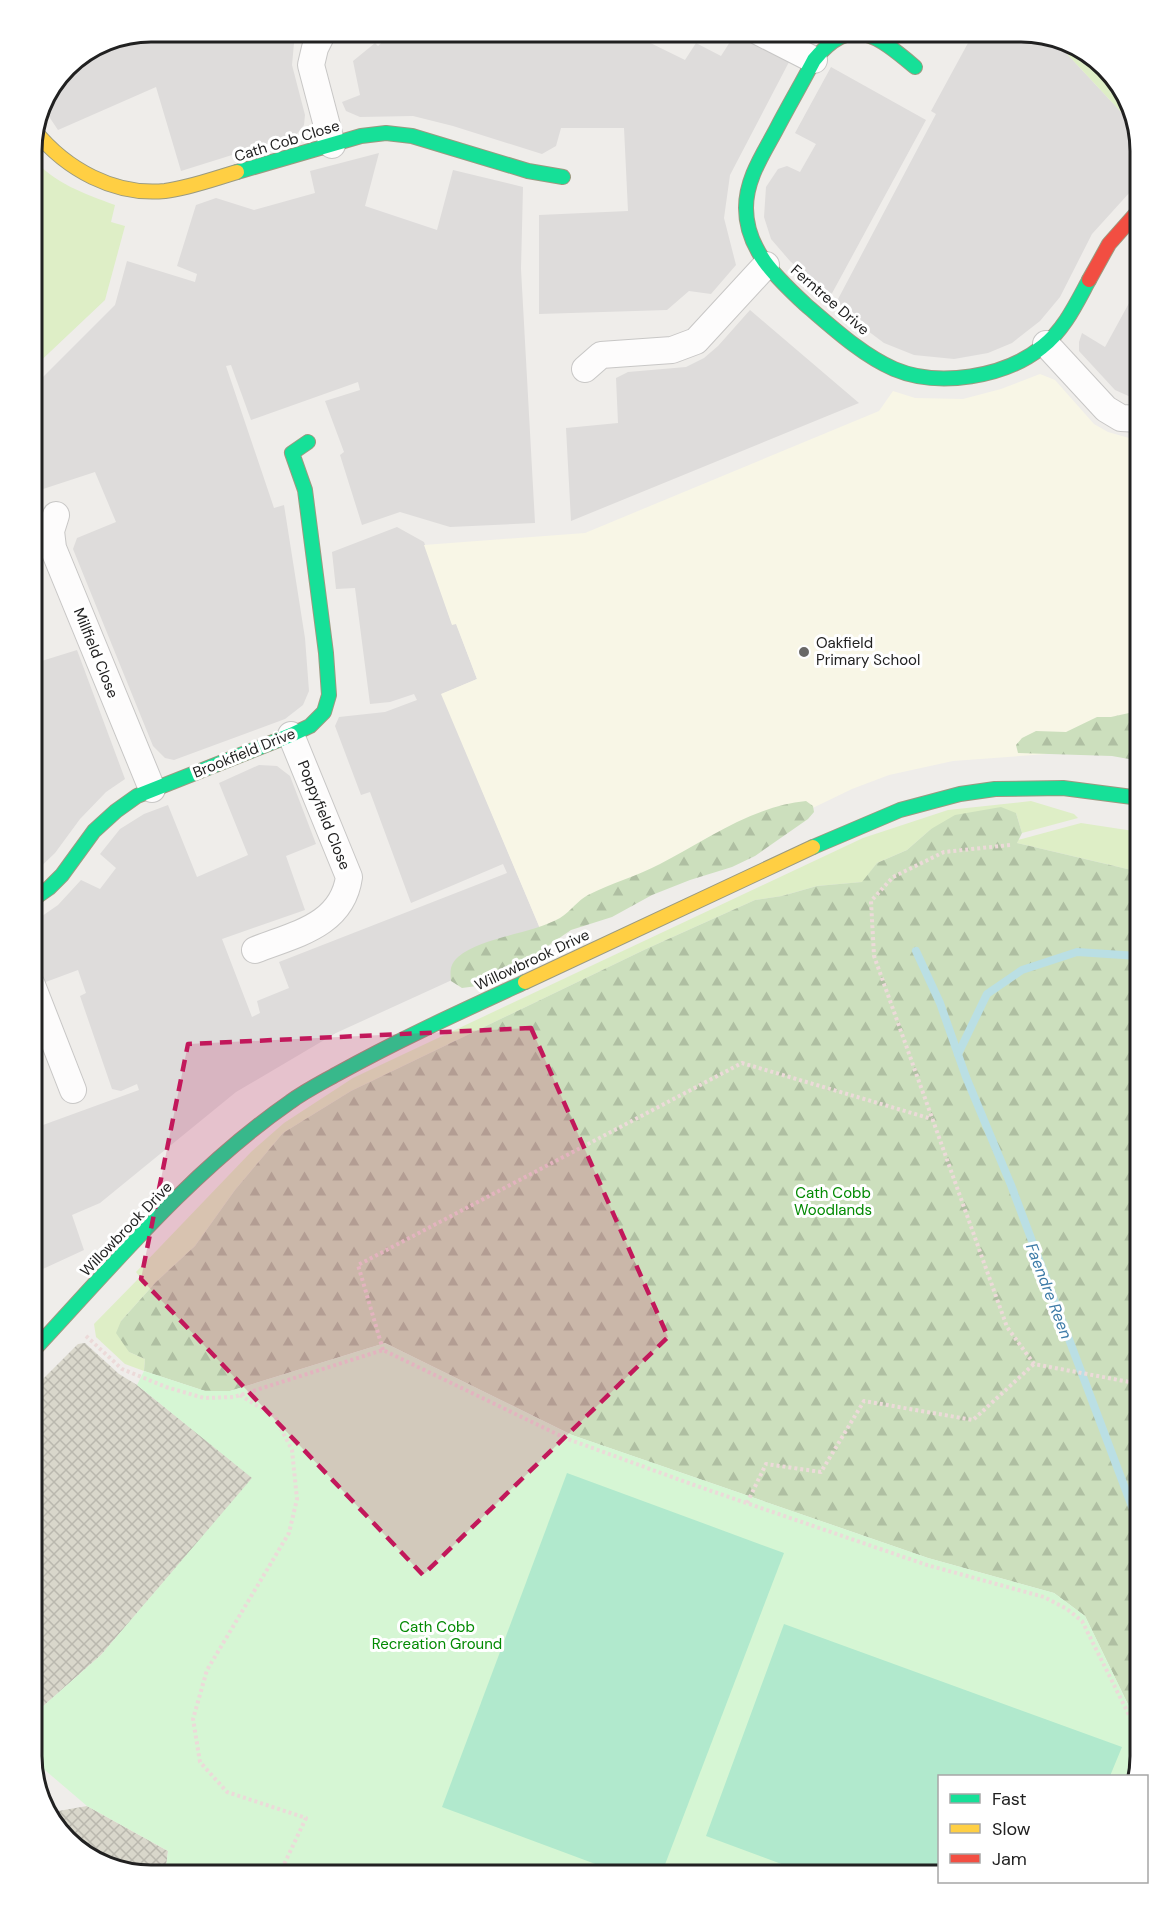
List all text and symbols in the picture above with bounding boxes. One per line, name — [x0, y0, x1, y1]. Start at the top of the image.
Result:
street label: Cath Cob Close — [232, 115, 342, 167]
street label: Ferntree Drive — [786, 260, 874, 340]
street label: Millfield Close — [69, 605, 123, 701]
place label: Oakfield Primary School — [816, 633, 920, 670]
marker: Oakfield Primary School — [797, 645, 811, 659]
street label: Brookfield Drive — [190, 723, 298, 783]
street label: Poppyfield Close — [293, 757, 355, 873]
street label: Willowbrook Drive — [471, 925, 593, 995]
street label: Willowbrook Drive — [76, 1177, 176, 1281]
park label: Cath Cobb Woodlands — [794, 1183, 872, 1220]
water label: Faendre Reen — [1021, 1240, 1077, 1342]
park label: Cath Cobb Recreation Ground — [372, 1617, 502, 1654]
legend — [938, 1775, 1148, 1883]
text: Fast — [992, 1787, 1027, 1811]
text: Slow — [992, 1817, 1031, 1841]
text: Jam — [992, 1847, 1027, 1871]

